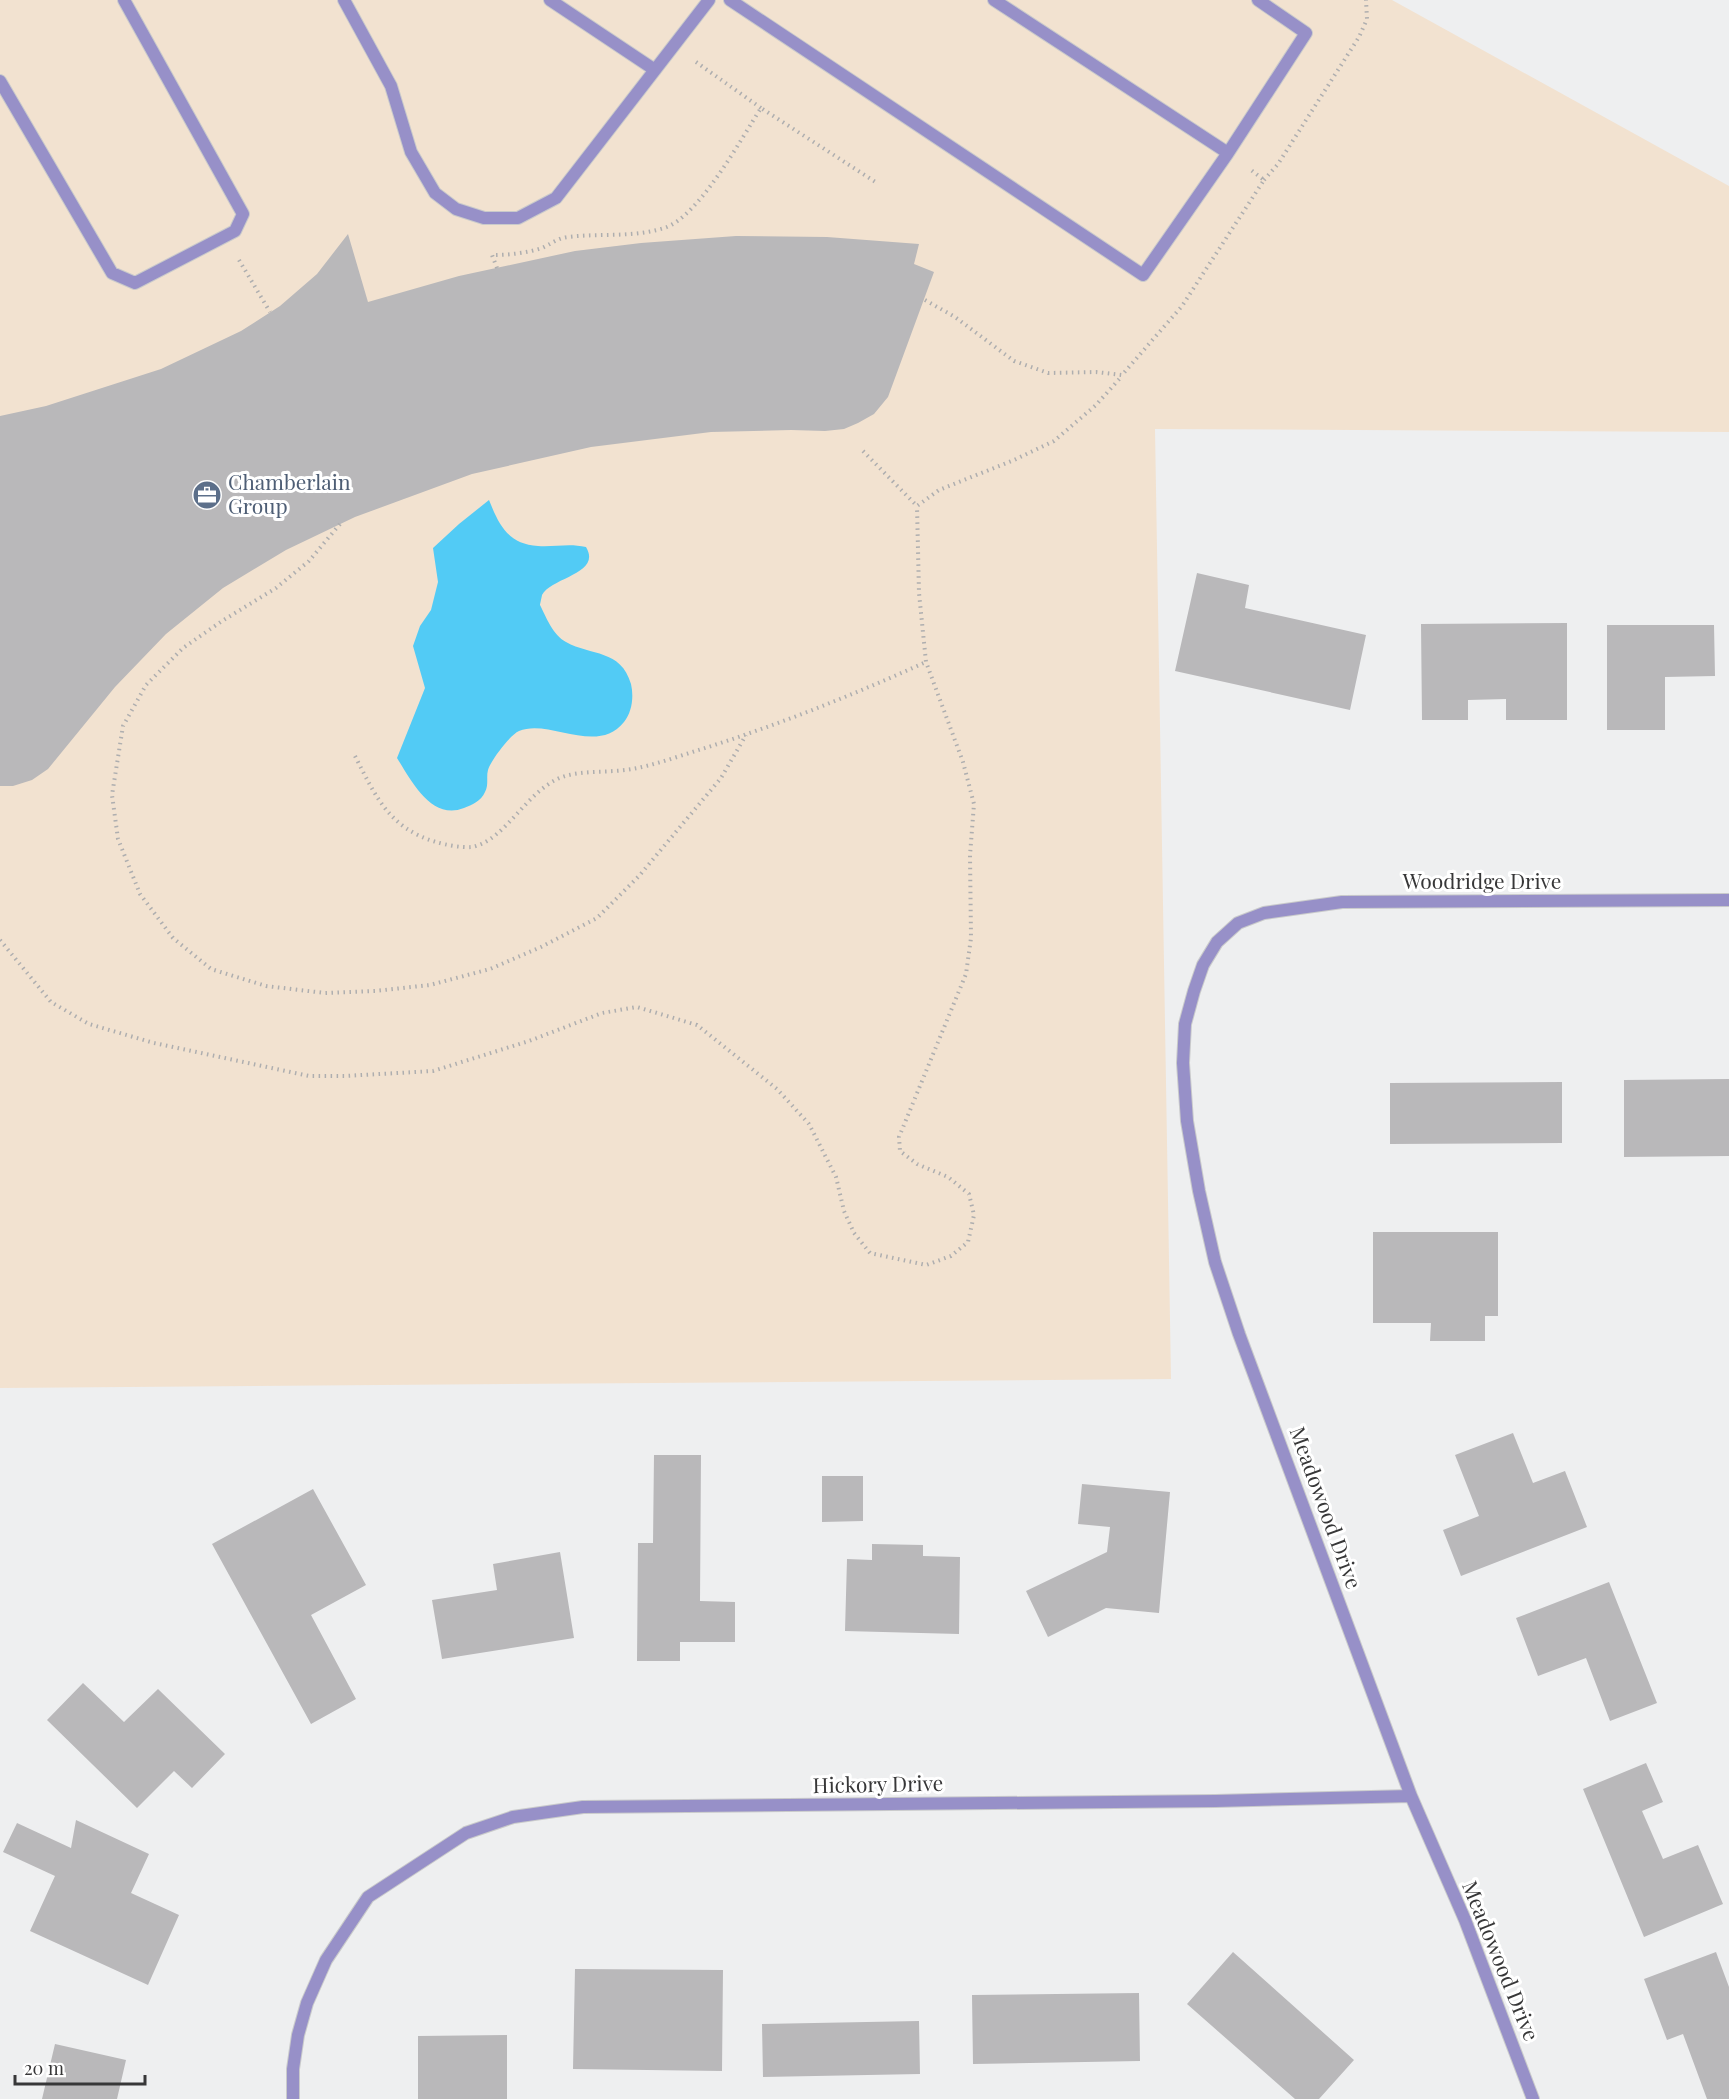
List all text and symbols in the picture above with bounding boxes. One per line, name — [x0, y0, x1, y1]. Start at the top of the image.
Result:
place label: Chamberlain Group — [228, 467, 351, 519]
office icon: Chamberlain Group — [191, 479, 223, 511]
street label: Woodridge Drive — [1402, 866, 1561, 894]
street label: Meadowood Drive — [1285, 1422, 1369, 1592]
street label: Hickory Drive — [812, 1768, 944, 1798]
street label: Meadowood Drive — [1457, 1876, 1547, 2044]
scale bar — [15, 2048, 146, 2086]
text: 20 m — [24, 2056, 64, 2080]

